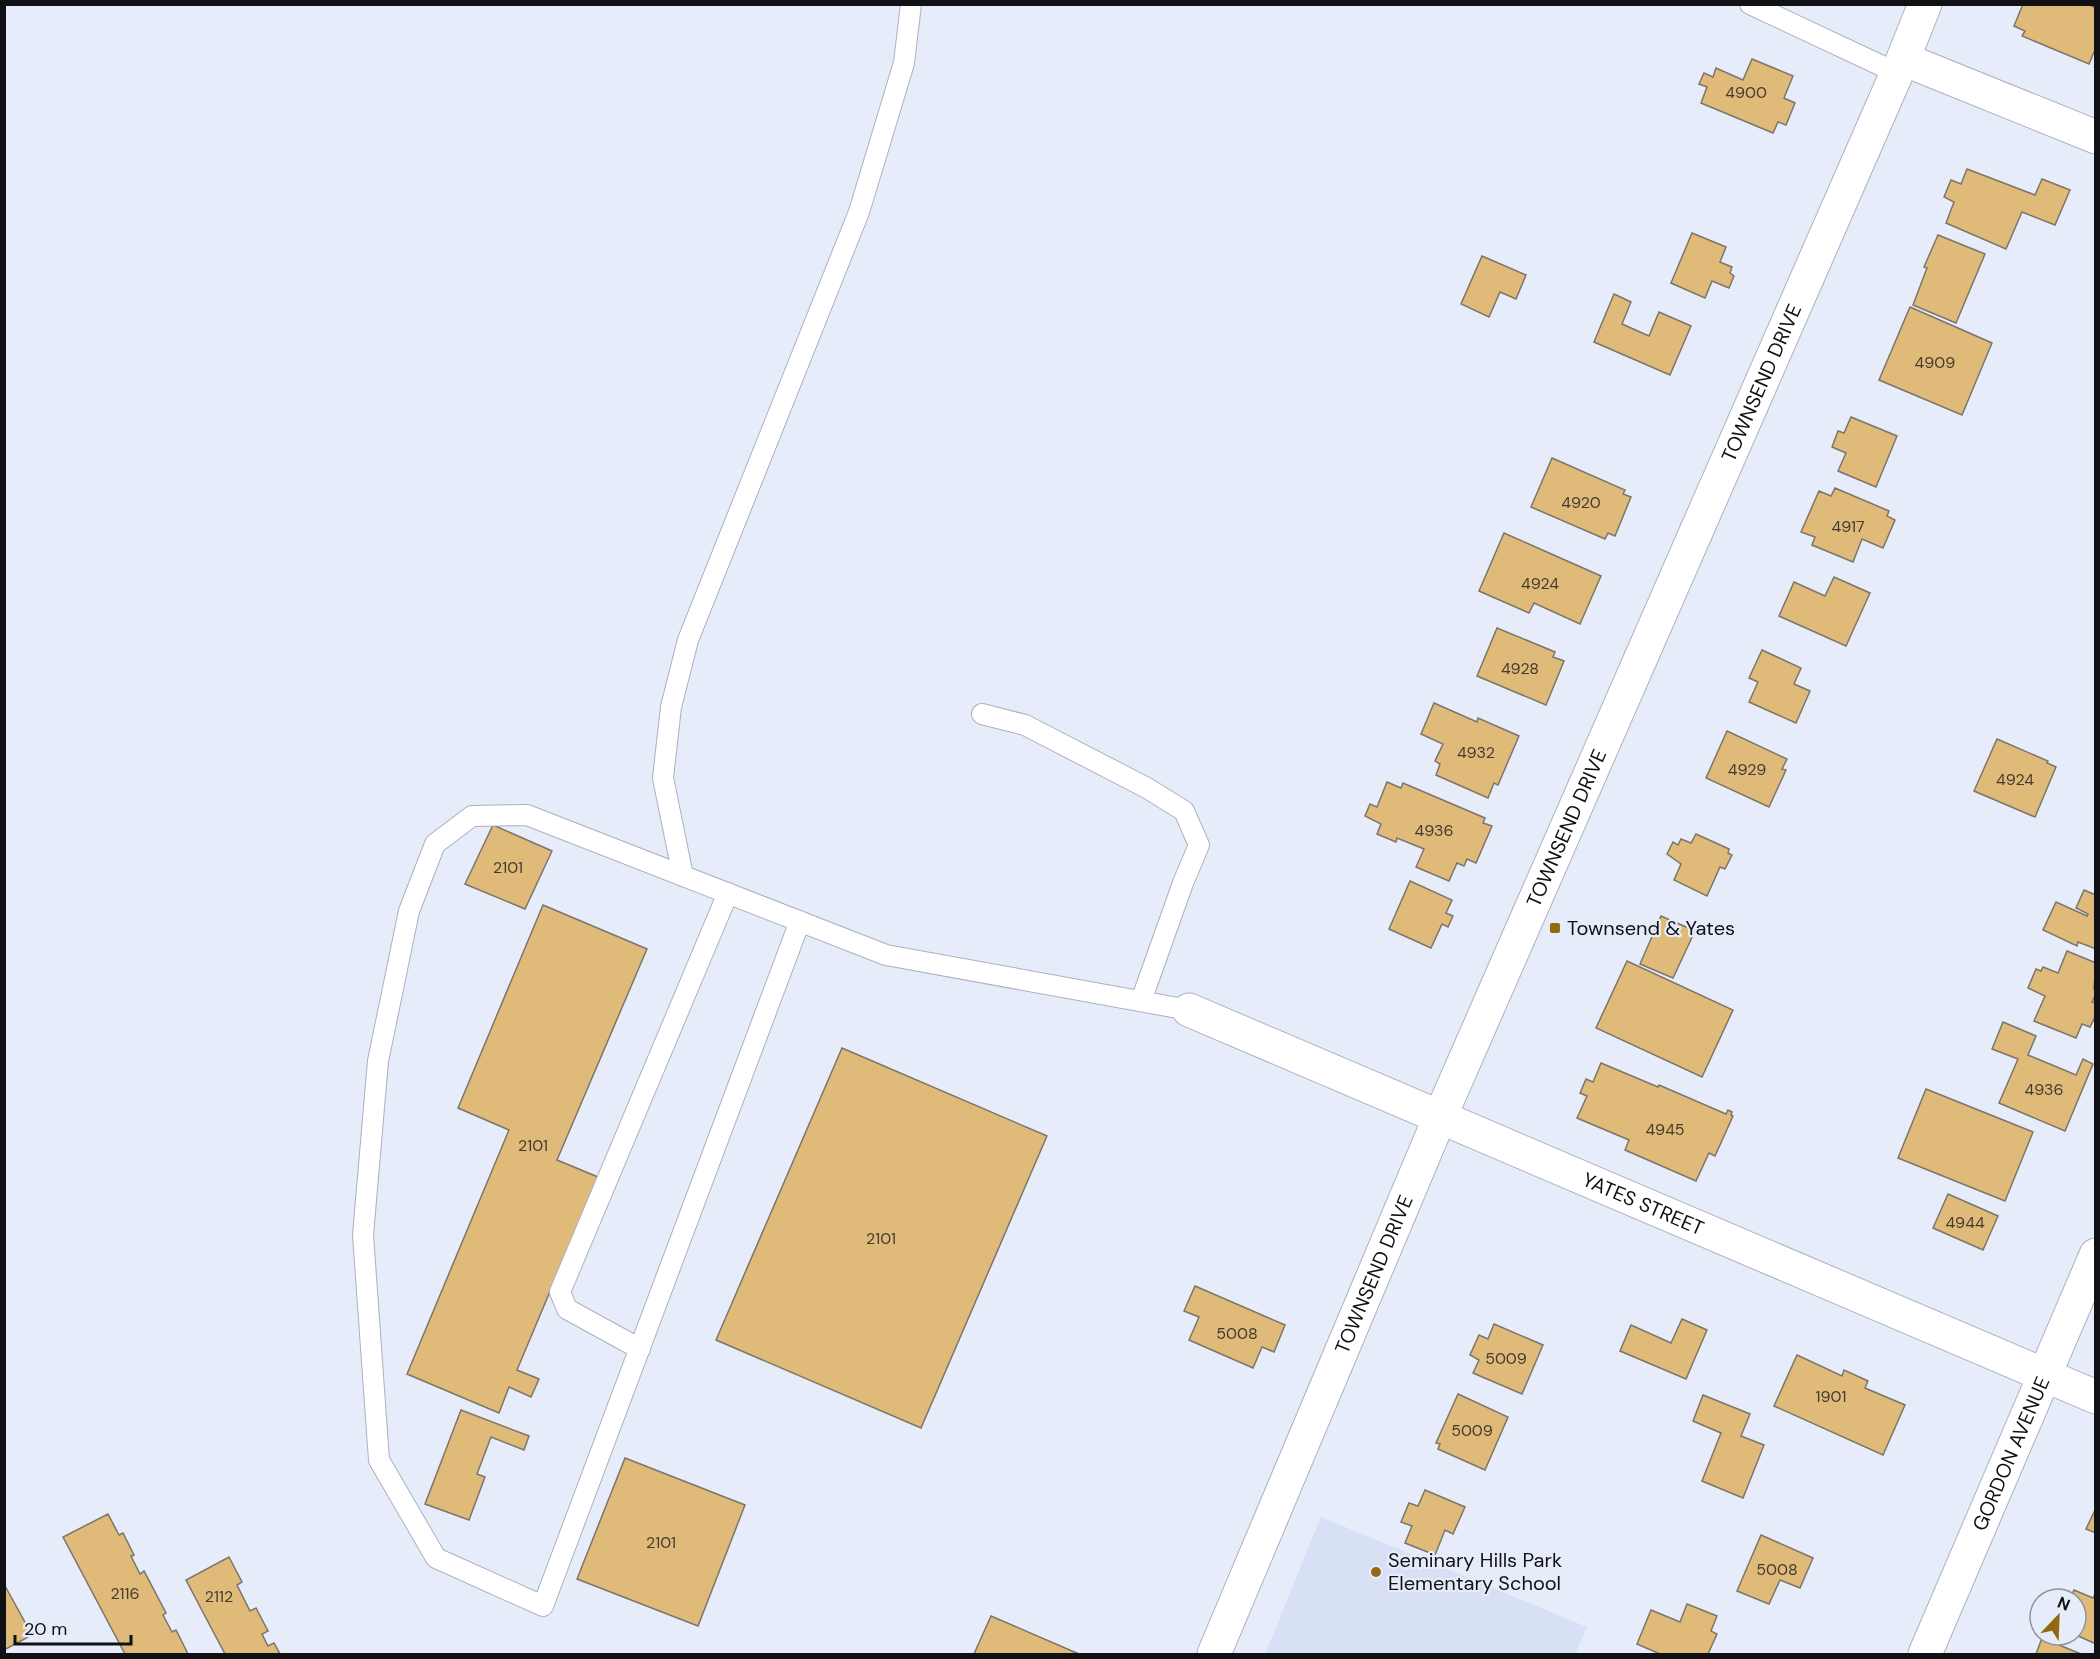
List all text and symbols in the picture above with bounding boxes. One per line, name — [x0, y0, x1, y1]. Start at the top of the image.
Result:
house number: 4900 — [1725, 82, 1767, 103]
street label: TOWNSEND DRIVE — [1715, 300, 1807, 466]
house number: 4909 — [1915, 352, 1955, 373]
house number: 4920 — [1561, 492, 1601, 513]
house number: 4917 — [1831, 516, 1865, 537]
house number: 4924 — [1521, 573, 1559, 594]
house number: 4928 — [1501, 658, 1539, 679]
house number: 4932 — [1457, 742, 1495, 763]
street label: TOWNSEND DRIVE — [1521, 745, 1612, 911]
house number: 4929 — [1728, 759, 1766, 780]
house number: 4924 — [1996, 769, 2034, 790]
house number: 4936 — [1415, 820, 1454, 841]
house number: 2101 — [493, 857, 523, 878]
place label: Townsend & Yates — [1567, 915, 1735, 941]
marker: Townsend & Yates — [1548, 921, 1562, 935]
house number: 4936 — [2025, 1079, 2064, 1100]
house number: 4945 — [1645, 1119, 1685, 1140]
house number: 2101 — [518, 1135, 548, 1156]
street label: YATES STREET — [1579, 1166, 1708, 1241]
street label: TOWNSEND DRIVE — [1329, 1191, 1419, 1357]
house number: 4944 — [1945, 1212, 1985, 1233]
house number: 2101 — [866, 1228, 896, 1249]
house number: 5008 — [1216, 1323, 1258, 1344]
house number: 5009 — [1485, 1348, 1527, 1369]
street label: GORDON AVENUE — [1966, 1373, 2055, 1535]
house number: 1901 — [1816, 1386, 1846, 1407]
house number: 5009 — [1451, 1420, 1493, 1441]
house number: 2101 — [646, 1532, 676, 1553]
place label: Seminary Hills Park Elementary School — [1388, 1547, 1562, 1596]
house number: 5008 — [1756, 1559, 1798, 1580]
marker: Seminary Hills Park Elementary School — [1369, 1565, 1383, 1579]
house number: 2116 — [110, 1583, 140, 1604]
house number: 2112 — [205, 1586, 233, 1607]
north arrow — [2028, 1587, 2088, 1647]
text: N — [2054, 1592, 2073, 1616]
scale bar — [15, 1608, 130, 1646]
text: 20 m — [24, 1617, 67, 1641]

